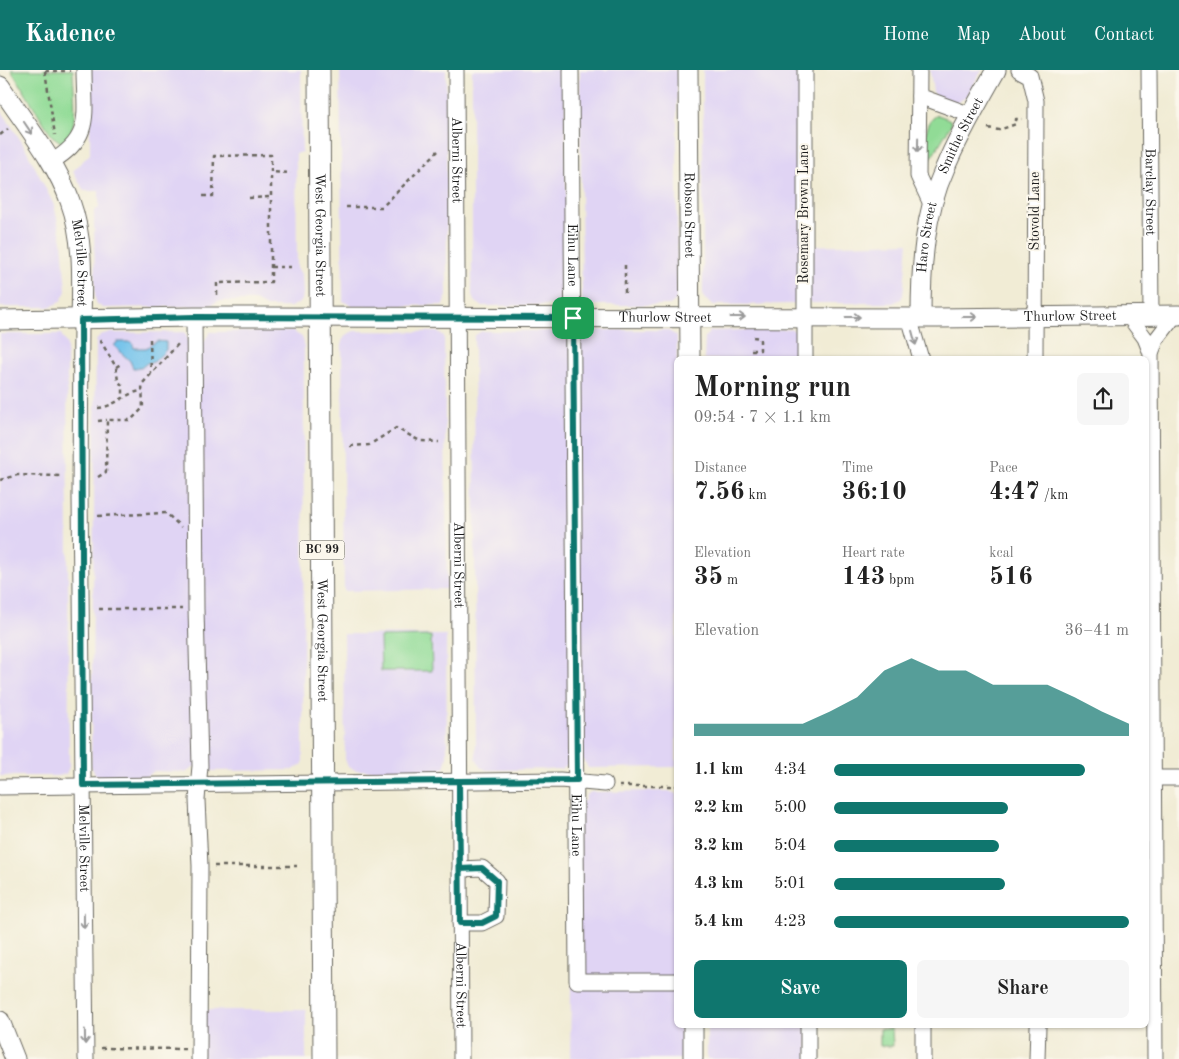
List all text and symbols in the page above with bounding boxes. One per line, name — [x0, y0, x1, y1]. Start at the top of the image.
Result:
text: Kadence — [25, 23, 116, 47]
text: Home — [883, 26, 929, 44]
text: Map — [957, 26, 990, 44]
text: About — [1018, 26, 1066, 44]
text: Contact — [1094, 26, 1154, 44]
street label: Smithe Street — [936, 95, 986, 176]
street label: Alberni Street — [449, 117, 464, 203]
one-way arrow — [24, 121, 34, 135]
one-way arrow — [914, 137, 923, 153]
street label: Rosemary Brown Lane — [797, 144, 811, 284]
street label: Barclay Street — [1143, 148, 1157, 236]
street label: Robson Street — [682, 172, 696, 258]
street label: Stovold Lane — [1028, 172, 1042, 250]
street label: West Georgia Street — [313, 173, 327, 297]
street label: Haro Street — [915, 200, 940, 273]
street label: Melville Street — [69, 218, 89, 307]
street label: Eihu Lane — [565, 224, 579, 286]
pin — [552, 297, 594, 339]
icon: arrive — [559, 304, 587, 332]
street label: Thurlow Street — [1023, 309, 1117, 324]
street label: Thurlow Street — [618, 311, 712, 325]
one-way arrow — [730, 312, 746, 322]
one-way arrow — [845, 312, 861, 322]
one-way arrow — [962, 312, 978, 322]
one-way arrow — [909, 330, 919, 346]
button: share — [1077, 373, 1129, 425]
text: Morning run — [694, 375, 851, 403]
text: 09:54 · 7 × 1.1 km — [694, 410, 831, 426]
text: Distance — [694, 461, 747, 475]
text: Time — [842, 461, 873, 475]
text: Pace — [989, 461, 1018, 475]
text: 7.56 — [694, 480, 745, 505]
text: 36:10 — [842, 480, 907, 505]
text: 4:47 — [989, 480, 1040, 505]
text: km — [745, 488, 767, 502]
text: /km — [1040, 488, 1068, 502]
street label: Alberni Street — [451, 522, 466, 608]
road number: BC 99 — [300, 540, 344, 560]
text: Elevation — [694, 546, 751, 560]
text: Heart rate — [842, 546, 905, 560]
text: kcal — [989, 546, 1013, 560]
text: 35 — [694, 565, 723, 590]
text: 143 — [842, 565, 885, 590]
text: 516 — [989, 565, 1033, 590]
text: m — [723, 573, 738, 587]
text: bpm — [885, 573, 915, 587]
street label: West Georgia Street — [315, 578, 329, 702]
text: Elevation — [694, 623, 759, 639]
text: 36–41 m — [1065, 623, 1129, 639]
text: 1.1 km — [694, 762, 743, 778]
text: 4:34 — [774, 762, 806, 778]
street label: Eihu Lane — [569, 794, 583, 856]
text: 2.2 km — [694, 800, 743, 816]
text: 5:00 — [774, 800, 806, 816]
street label: Melville Street — [76, 804, 91, 892]
text: 3.2 km — [694, 838, 743, 854]
text: 5:04 — [774, 838, 806, 854]
text: 4.3 km — [694, 876, 743, 892]
text: 5:01 — [774, 876, 806, 892]
one-way arrow — [79, 913, 89, 929]
text: 5.4 km — [694, 914, 743, 930]
text: 4:23 — [774, 914, 806, 930]
street label: Alberni Street — [453, 942, 468, 1028]
button: Save — [694, 960, 907, 1018]
button: Share — [917, 960, 1129, 1018]
one-way arrow — [80, 1028, 90, 1044]

